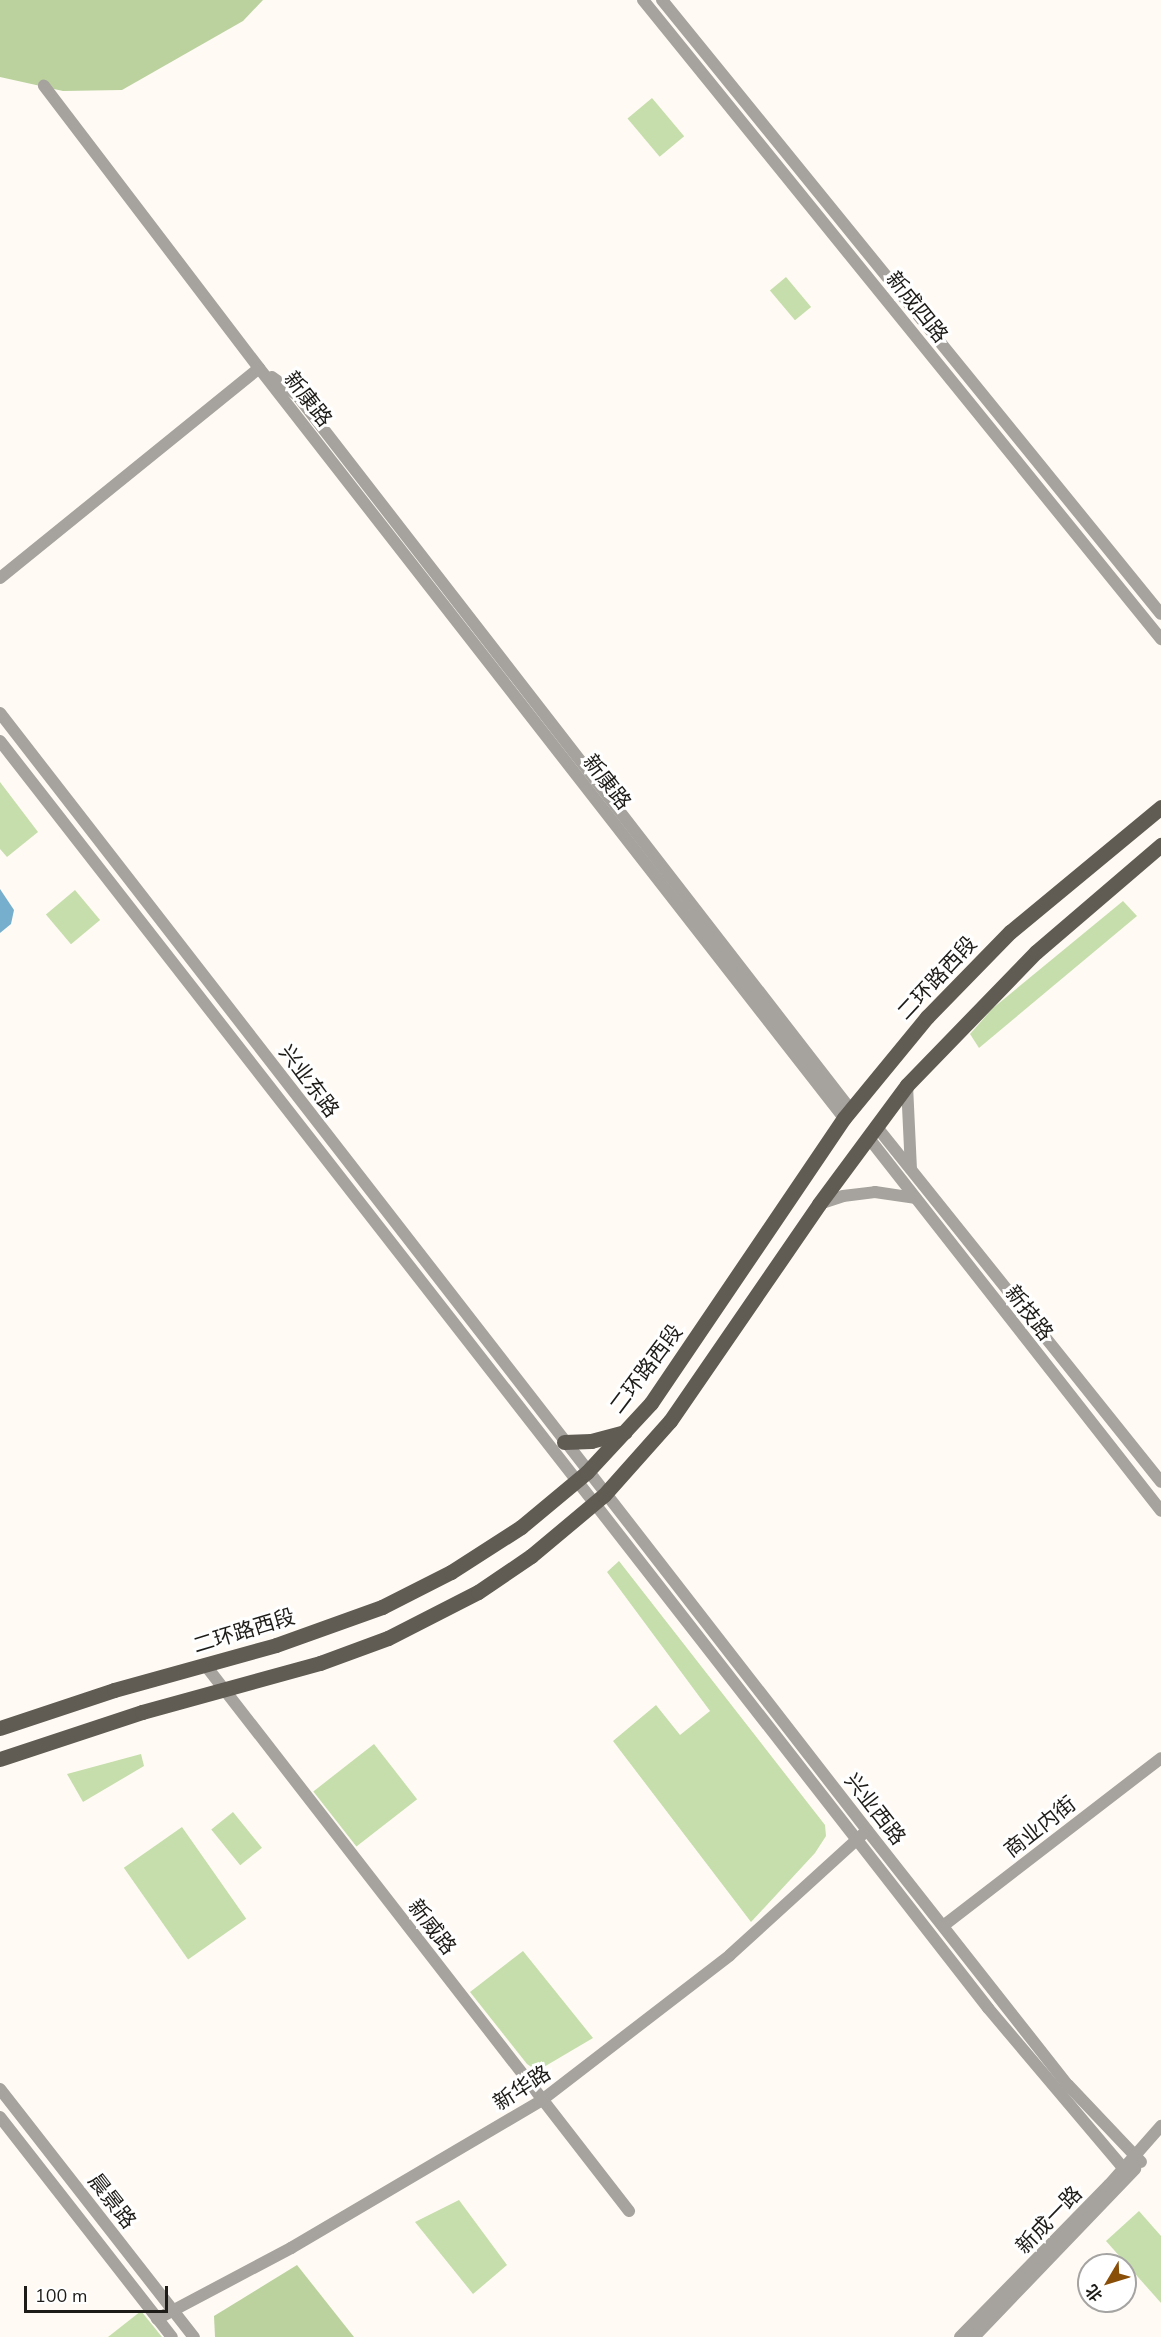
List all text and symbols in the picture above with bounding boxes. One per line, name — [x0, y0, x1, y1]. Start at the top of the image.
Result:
street label: 新成四路 — [881, 266, 953, 348]
street label: 新康路 — [279, 366, 337, 432]
street label: 新康路 — [578, 749, 636, 815]
street label: 二环路西段 — [892, 931, 982, 1025]
street label: 兴业东路 — [274, 1040, 344, 1122]
street label: 新技路 — [1000, 1280, 1058, 1346]
street label: 二环路西段 — [604, 1319, 688, 1419]
street label: 二环路西段 — [190, 1604, 298, 1658]
street label: 兴业西路 — [839, 1768, 911, 1850]
street label: 商业内街 — [999, 1791, 1081, 1863]
street label: 新威路 — [403, 1894, 461, 1960]
street label: 新华路 — [489, 2060, 555, 2116]
street label: 晨景路 — [83, 2168, 141, 2234]
street label: 新成一路 — [1011, 2181, 1087, 2259]
north arrow — [1077, 2253, 1137, 2313]
scale bar — [27, 2274, 171, 2312]
text: 北 — [1081, 2280, 1108, 2306]
text: 100 m — [35, 2284, 87, 2308]

